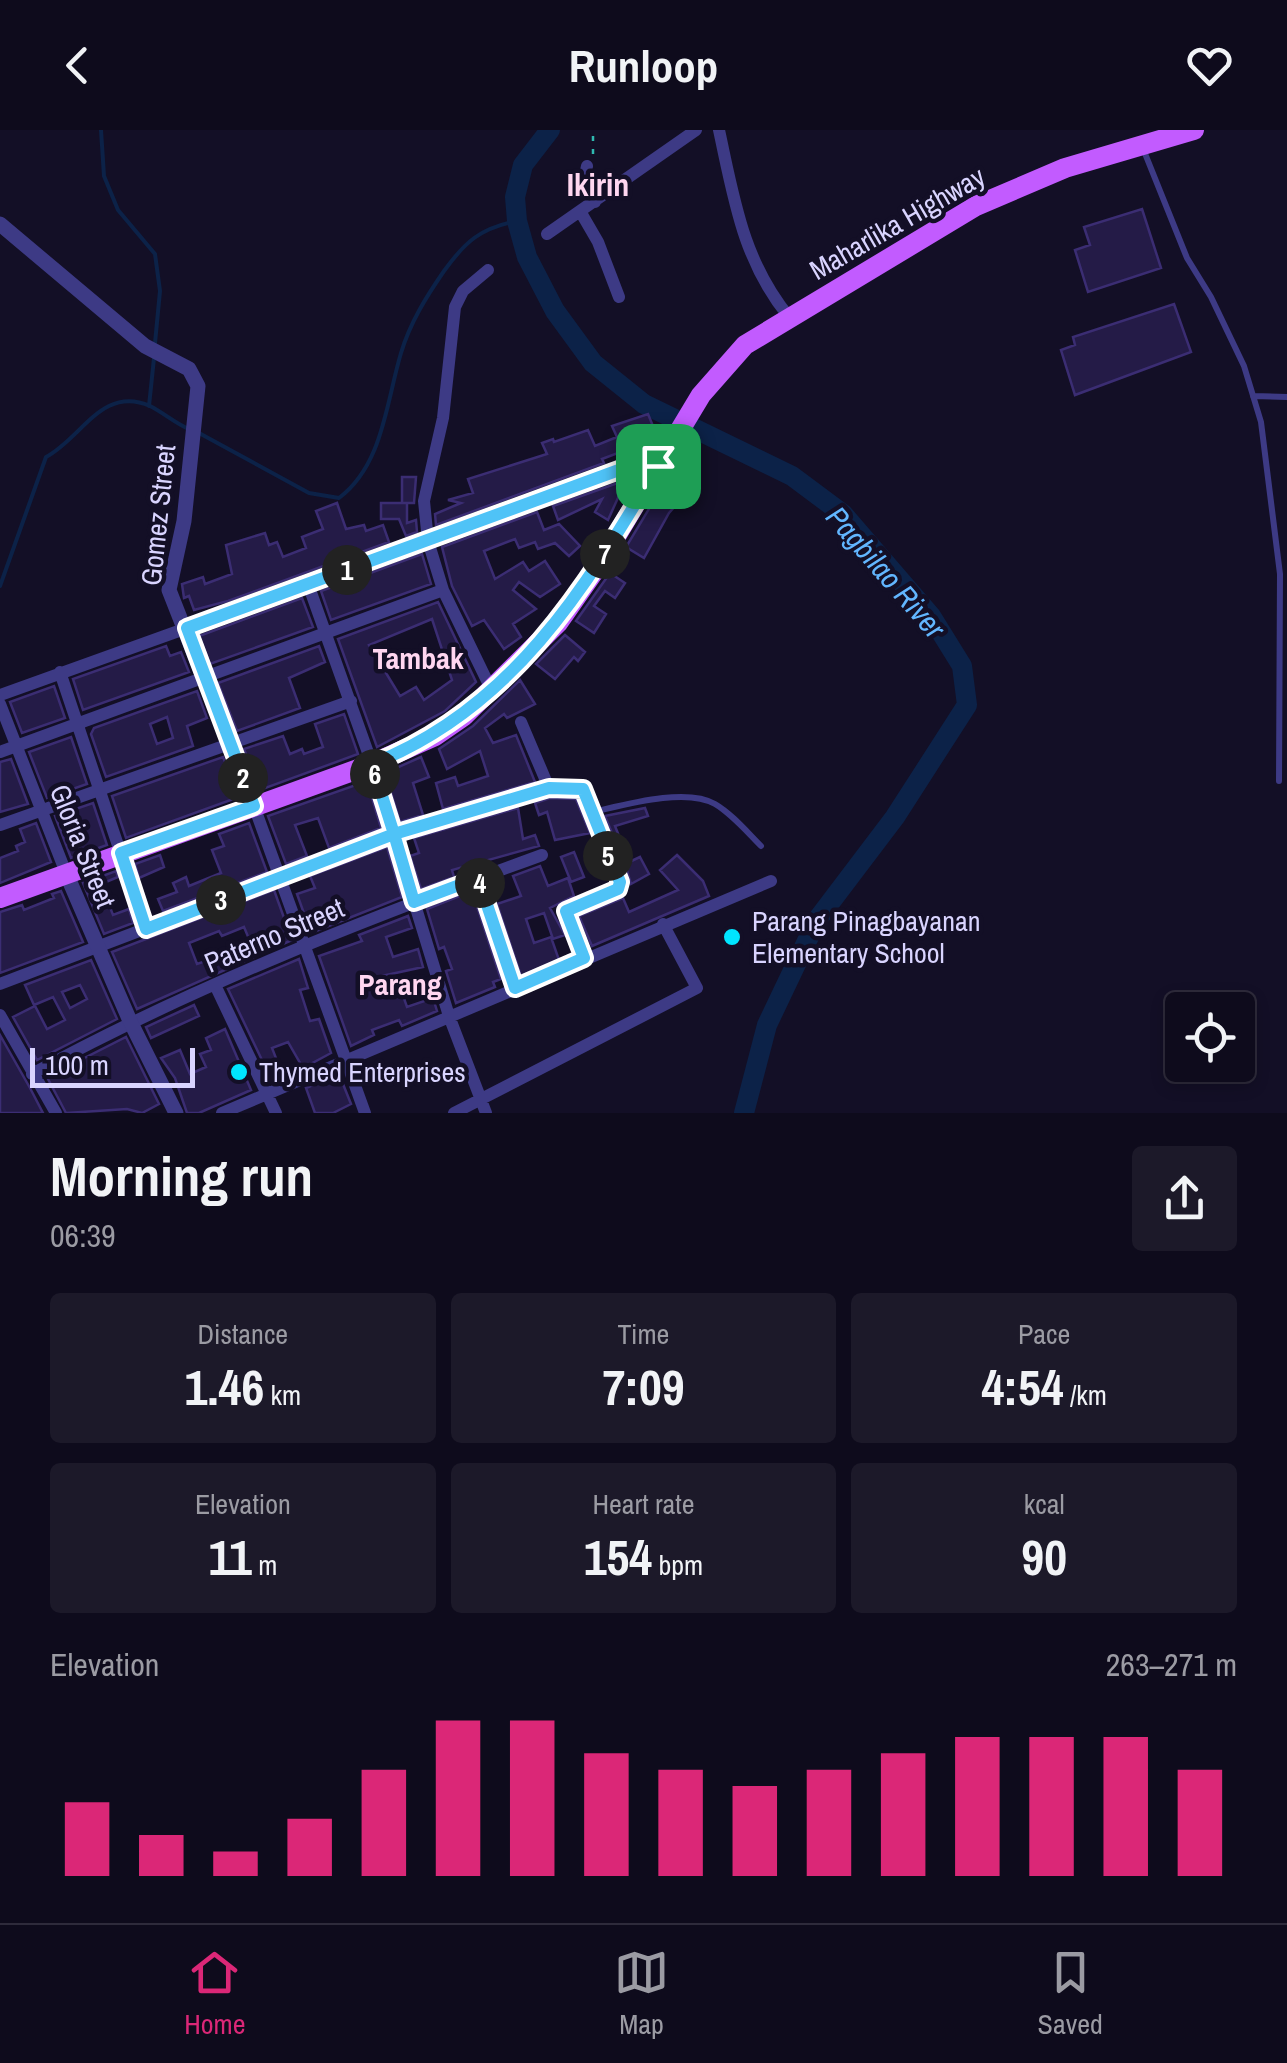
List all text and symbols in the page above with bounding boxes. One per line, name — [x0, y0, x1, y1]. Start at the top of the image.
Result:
text: Runloop — [569, 35, 718, 96]
icon: back — [50, 38, 105, 93]
icon: heart — [1182, 38, 1237, 93]
street label: Maharlika Highway — [802, 157, 992, 289]
district label: Ikirin — [567, 163, 629, 206]
pin — [616, 424, 701, 509]
icon: arrive — [631, 439, 686, 494]
street label: Gomez Street — [132, 443, 184, 587]
water label: Pagbilao River — [818, 497, 955, 647]
pin: 7 — [580, 529, 630, 579]
text: 7 — [599, 535, 611, 573]
pin: 1 — [322, 545, 372, 595]
text: 1 — [341, 551, 353, 589]
district label: Tambak — [372, 638, 464, 678]
pin: 6 — [350, 749, 400, 799]
pin: 2 — [218, 753, 268, 803]
text: 6 — [369, 755, 381, 793]
text: 2 — [237, 759, 249, 797]
street label: Gloria Street — [41, 779, 125, 913]
pin: 5 — [583, 831, 633, 881]
text: 5 — [602, 837, 614, 875]
pin: 4 — [455, 858, 505, 908]
text: 4 — [474, 864, 486, 902]
pin: 3 — [196, 875, 246, 925]
text: 3 — [215, 881, 227, 919]
street label: Paterno Street — [198, 889, 350, 981]
place label: Parang Pinagbayanan Elementary School — [752, 902, 981, 972]
marker: Parang Pinagbayanan Elementary School — [721, 926, 743, 948]
district label: Parang — [358, 964, 442, 1004]
map controls — [1165, 992, 1255, 1082]
button: locate — [1165, 992, 1255, 1082]
scale bar — [30, 1043, 195, 1088]
text: 100 m — [45, 1046, 109, 1084]
place label: Thymed Enterprises — [259, 1053, 466, 1091]
marker: Thymed Enterprises — [228, 1061, 250, 1083]
text: Morning run — [50, 1139, 313, 1213]
button: share — [1132, 1146, 1237, 1251]
text: 06:39 — [50, 1214, 116, 1257]
text: Distance — [198, 1315, 288, 1353]
text: Time — [618, 1315, 669, 1353]
text: Pace — [1018, 1315, 1070, 1353]
text: 1.46 — [184, 1353, 264, 1421]
text: 7:09 — [602, 1353, 685, 1421]
text: 4:54 — [981, 1353, 1064, 1421]
text: km — [264, 1376, 301, 1414]
text: /km — [1064, 1376, 1107, 1414]
text: Elevation — [195, 1485, 291, 1523]
text: Heart rate — [592, 1485, 695, 1523]
text: kcal — [1024, 1485, 1065, 1523]
text: 11 — [208, 1523, 252, 1591]
text: 154 — [584, 1523, 652, 1591]
text: 90 — [1021, 1523, 1067, 1591]
text: m — [252, 1546, 277, 1584]
text: bpm — [652, 1546, 703, 1584]
text: Elevation — [50, 1643, 159, 1686]
text: 263–271 m — [1106, 1643, 1237, 1686]
tab: Home — [184, 1945, 246, 2043]
tab: Map — [614, 1945, 669, 2043]
tab: Saved — [1038, 1945, 1103, 2043]

